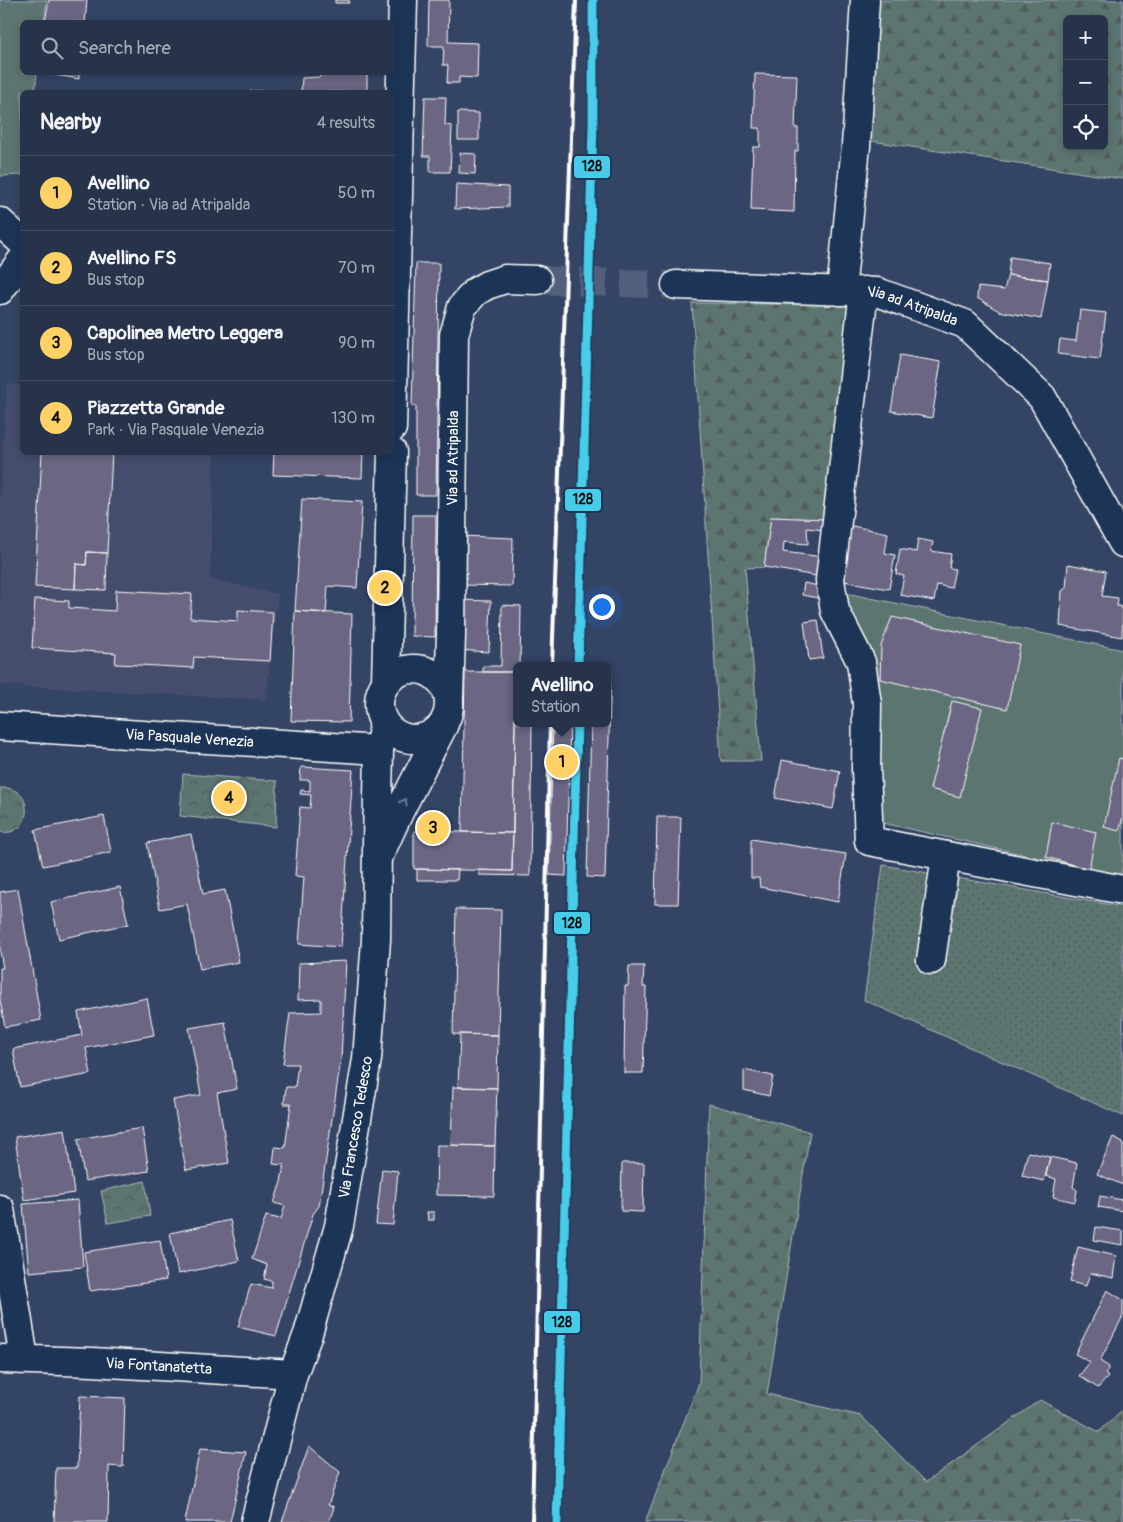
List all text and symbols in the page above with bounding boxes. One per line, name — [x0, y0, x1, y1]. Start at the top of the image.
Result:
map controls — [1063, 15, 1108, 150]
button: + — [1063, 15, 1108, 60]
search box — [20, 20, 395, 75]
icon: search — [38, 34, 66, 62]
text: Search here — [78, 36, 171, 60]
button: − — [1063, 60, 1108, 105]
button: locate — [1063, 105, 1108, 150]
text: Nearby — [40, 109, 101, 136]
text: 4 results — [317, 113, 375, 133]
line badge: 128 — [573, 155, 611, 179]
text: 128 — [582, 158, 602, 175]
text: Avellino — [87, 171, 150, 195]
text: 1 — [53, 183, 59, 203]
text: 50 m — [338, 183, 375, 203]
text: Station · Via ad Atripalda — [87, 195, 250, 215]
text: Avellino FS — [87, 246, 176, 270]
text: 2 — [52, 258, 60, 278]
text: 70 m — [338, 258, 375, 278]
text: Bus stop — [87, 270, 145, 290]
street label: Via ad Atripalda — [867, 282, 961, 330]
text: Capolinea Metro Leggera — [87, 321, 283, 345]
text: 3 — [52, 333, 60, 353]
text: 90 m — [338, 333, 375, 353]
text: Bus stop — [87, 345, 145, 365]
text: Piazzetta Grande — [87, 396, 224, 420]
text: 4 — [51, 408, 61, 428]
text: 130 m — [331, 408, 375, 428]
street label: Via ad Atripalda — [443, 410, 463, 506]
text: Park · Via Pasquale Venezia — [87, 420, 264, 440]
line badge: 128 — [564, 488, 602, 512]
text: 128 — [573, 491, 593, 508]
pin: 2 — [369, 569, 401, 607]
your location — [589, 594, 615, 620]
popup — [513, 662, 611, 727]
text: Avellino — [531, 673, 593, 697]
text: Station — [531, 697, 580, 717]
street label: Via Pasquale Venezia — [125, 724, 254, 752]
pin: 1 — [546, 743, 578, 781]
pin: 4 — [213, 779, 245, 817]
one-way arrow — [398, 798, 408, 807]
pin: 3 — [417, 809, 449, 847]
line badge: 128 — [553, 911, 591, 935]
text: 128 — [562, 915, 582, 932]
street label: Via Francesco Tedesco — [334, 1055, 377, 1200]
line badge: 128 — [543, 1310, 581, 1334]
text: 128 — [552, 1314, 572, 1331]
street label: Via Fontanatetta — [105, 1353, 213, 1379]

